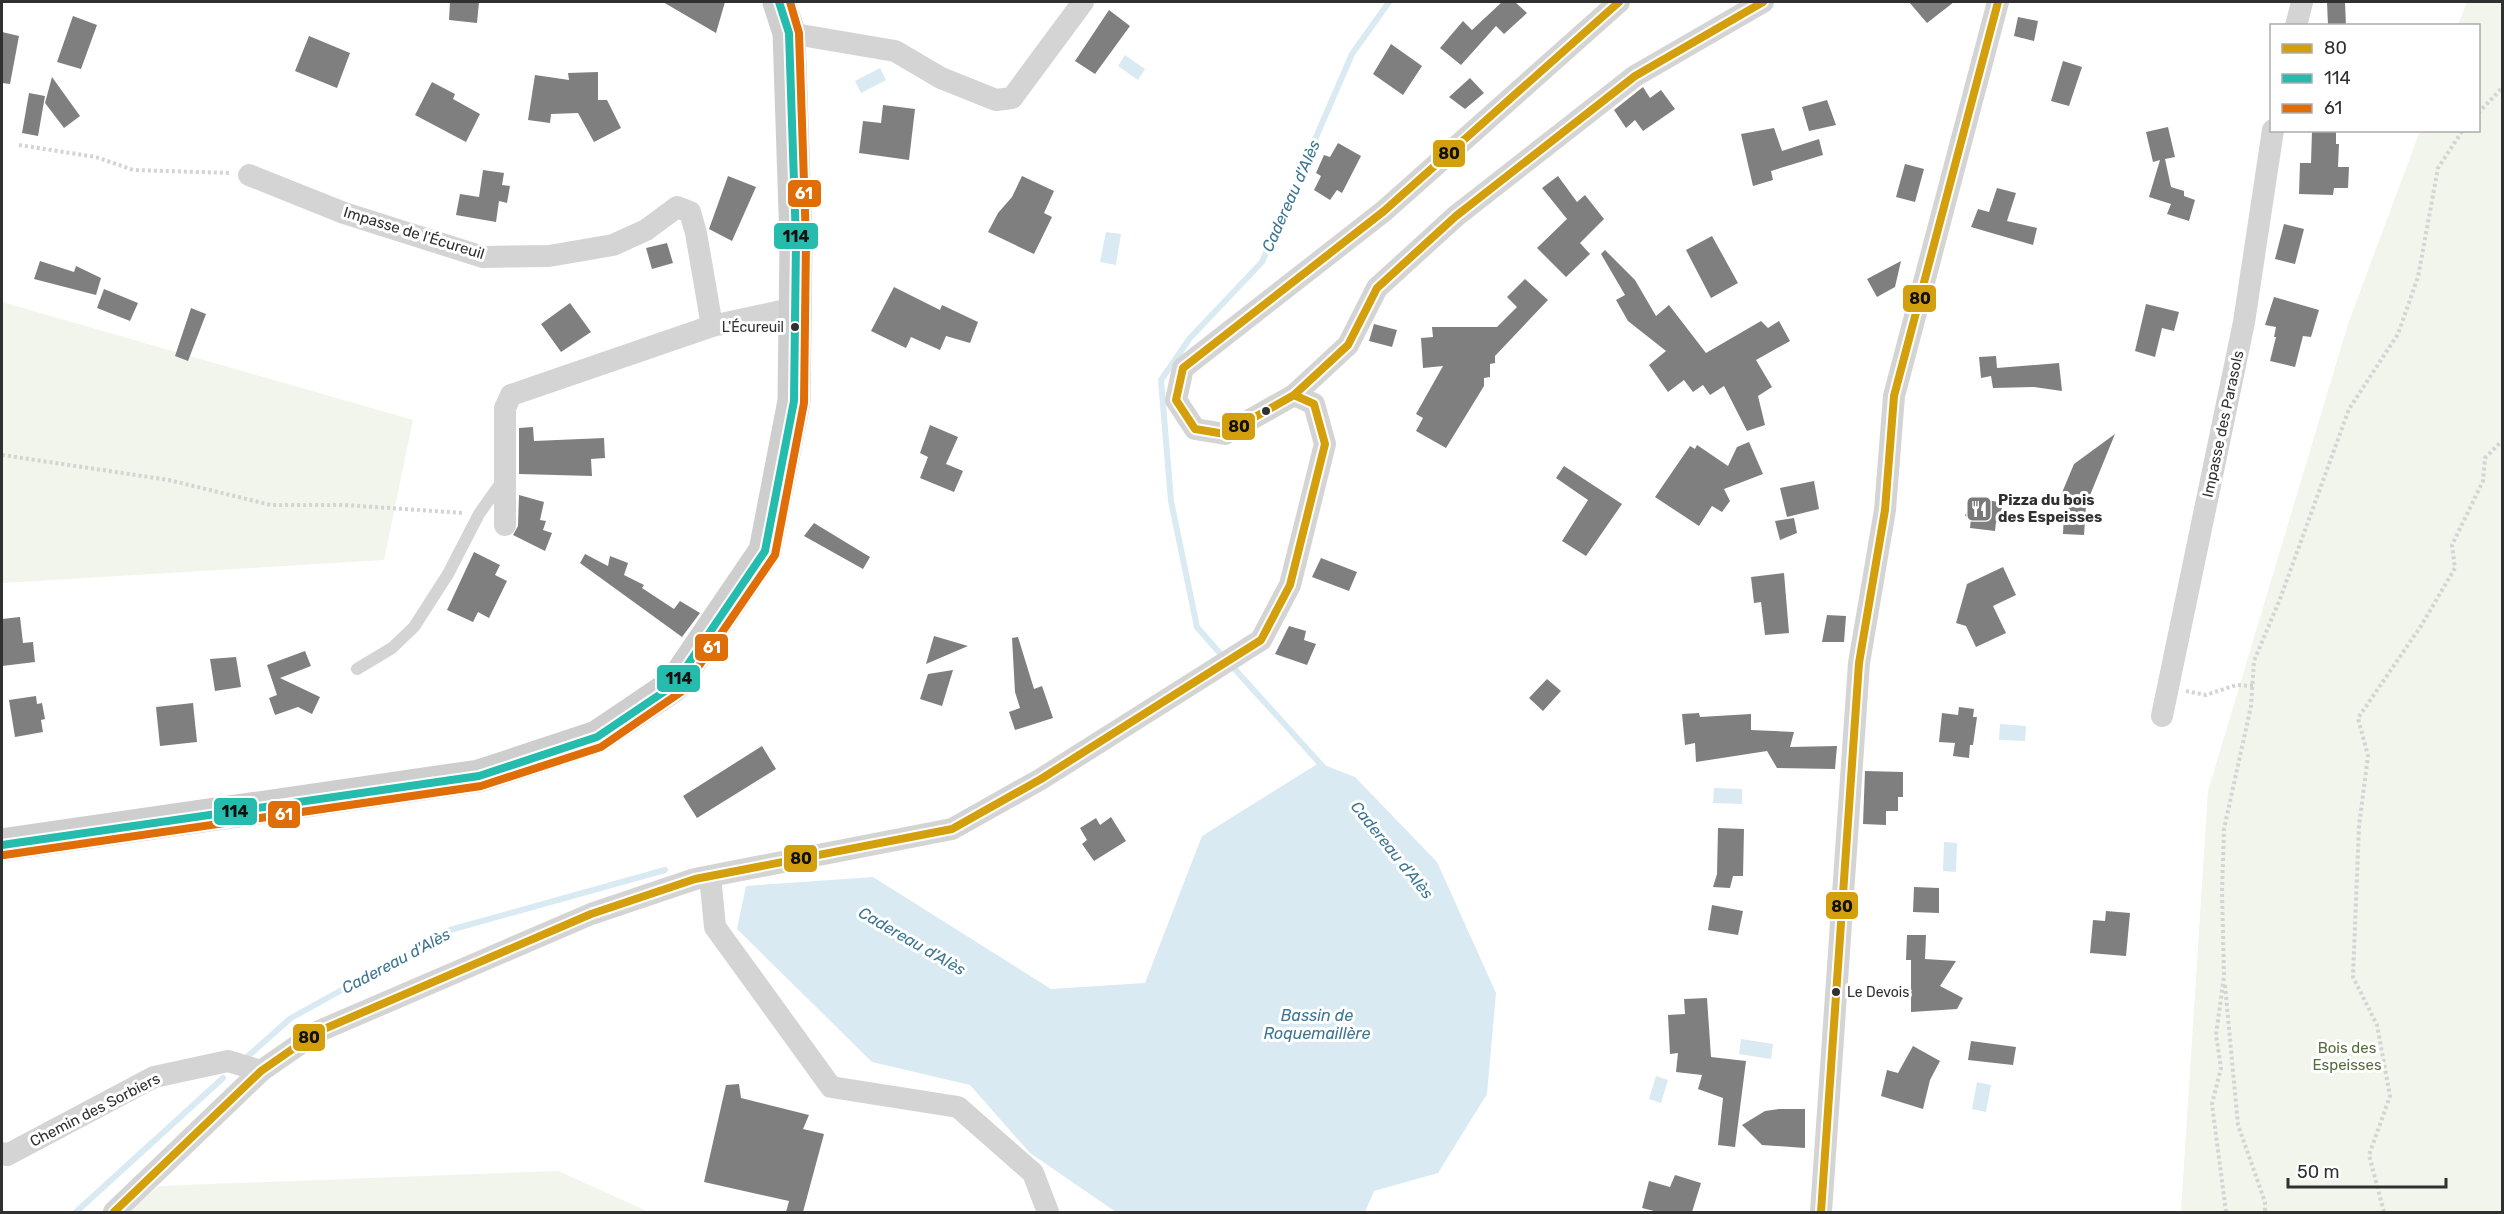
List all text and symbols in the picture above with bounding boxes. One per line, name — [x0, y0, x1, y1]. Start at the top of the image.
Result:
legend — [2270, 24, 2480, 132]
text: 80 — [2324, 37, 2347, 59]
text: 114 — [2324, 67, 2351, 89]
text: 61 — [2324, 97, 2342, 119]
water label: Cadereau d'Alès — [1258, 137, 1324, 255]
line badge: 80 — [1432, 139, 1466, 168]
text: 80 — [1438, 144, 1460, 163]
line badge: 61 — [787, 179, 822, 208]
text: 61 — [795, 184, 813, 203]
street label: Impasse de l'Écureuil — [341, 203, 487, 263]
line badge: 114 — [773, 222, 819, 250]
text: 114 — [783, 227, 809, 246]
line badge: 80 — [1902, 284, 1937, 313]
text: 80 — [1909, 289, 1931, 308]
place label: L'Écureuil — [722, 318, 784, 336]
marker: L'Écureuil — [789, 321, 801, 333]
street label: Impasse des Parasols — [2199, 349, 2247, 499]
unlabelled marker — [1260, 405, 1272, 417]
line badge: 80 — [1221, 412, 1256, 441]
text: 80 — [1228, 417, 1250, 436]
place label: Pizza du bois des Espeisses — [1998, 491, 2102, 526]
restaurant icon: Pizza du bois des Espeisses — [1964, 494, 1994, 524]
line badge: 61 — [694, 633, 729, 662]
text: 61 — [703, 638, 721, 657]
line badge: 114 — [656, 664, 701, 693]
text: 114 — [666, 669, 692, 688]
line badge: 114 — [213, 797, 258, 826]
water label: Cadereau d'Alès — [1347, 797, 1437, 903]
line badge: 61 — [267, 800, 301, 829]
text: 114 — [222, 802, 248, 821]
text: 61 — [275, 805, 293, 824]
line badge: 80 — [783, 844, 818, 873]
text: 80 — [790, 849, 812, 868]
line badge: 80 — [1825, 891, 1859, 920]
text: 80 — [1831, 897, 1853, 916]
water label: Cadereau d'Alès — [855, 903, 969, 979]
water label: Cadereau d'Alès — [339, 924, 453, 998]
place label: Le Devois — [1847, 984, 1909, 1001]
marker: Le Devois — [1830, 986, 1842, 998]
water label: Bassin de Roquemaillère — [1264, 1006, 1370, 1043]
line badge: 80 — [292, 1023, 326, 1052]
text: 80 — [298, 1028, 320, 1047]
park label: Bois des Espeisses — [2312, 1039, 2382, 1074]
street label: Chemin des Sorbiers — [27, 1069, 163, 1151]
scale bar — [2288, 1151, 2446, 1189]
text: 50 m — [2297, 1161, 2340, 1183]

